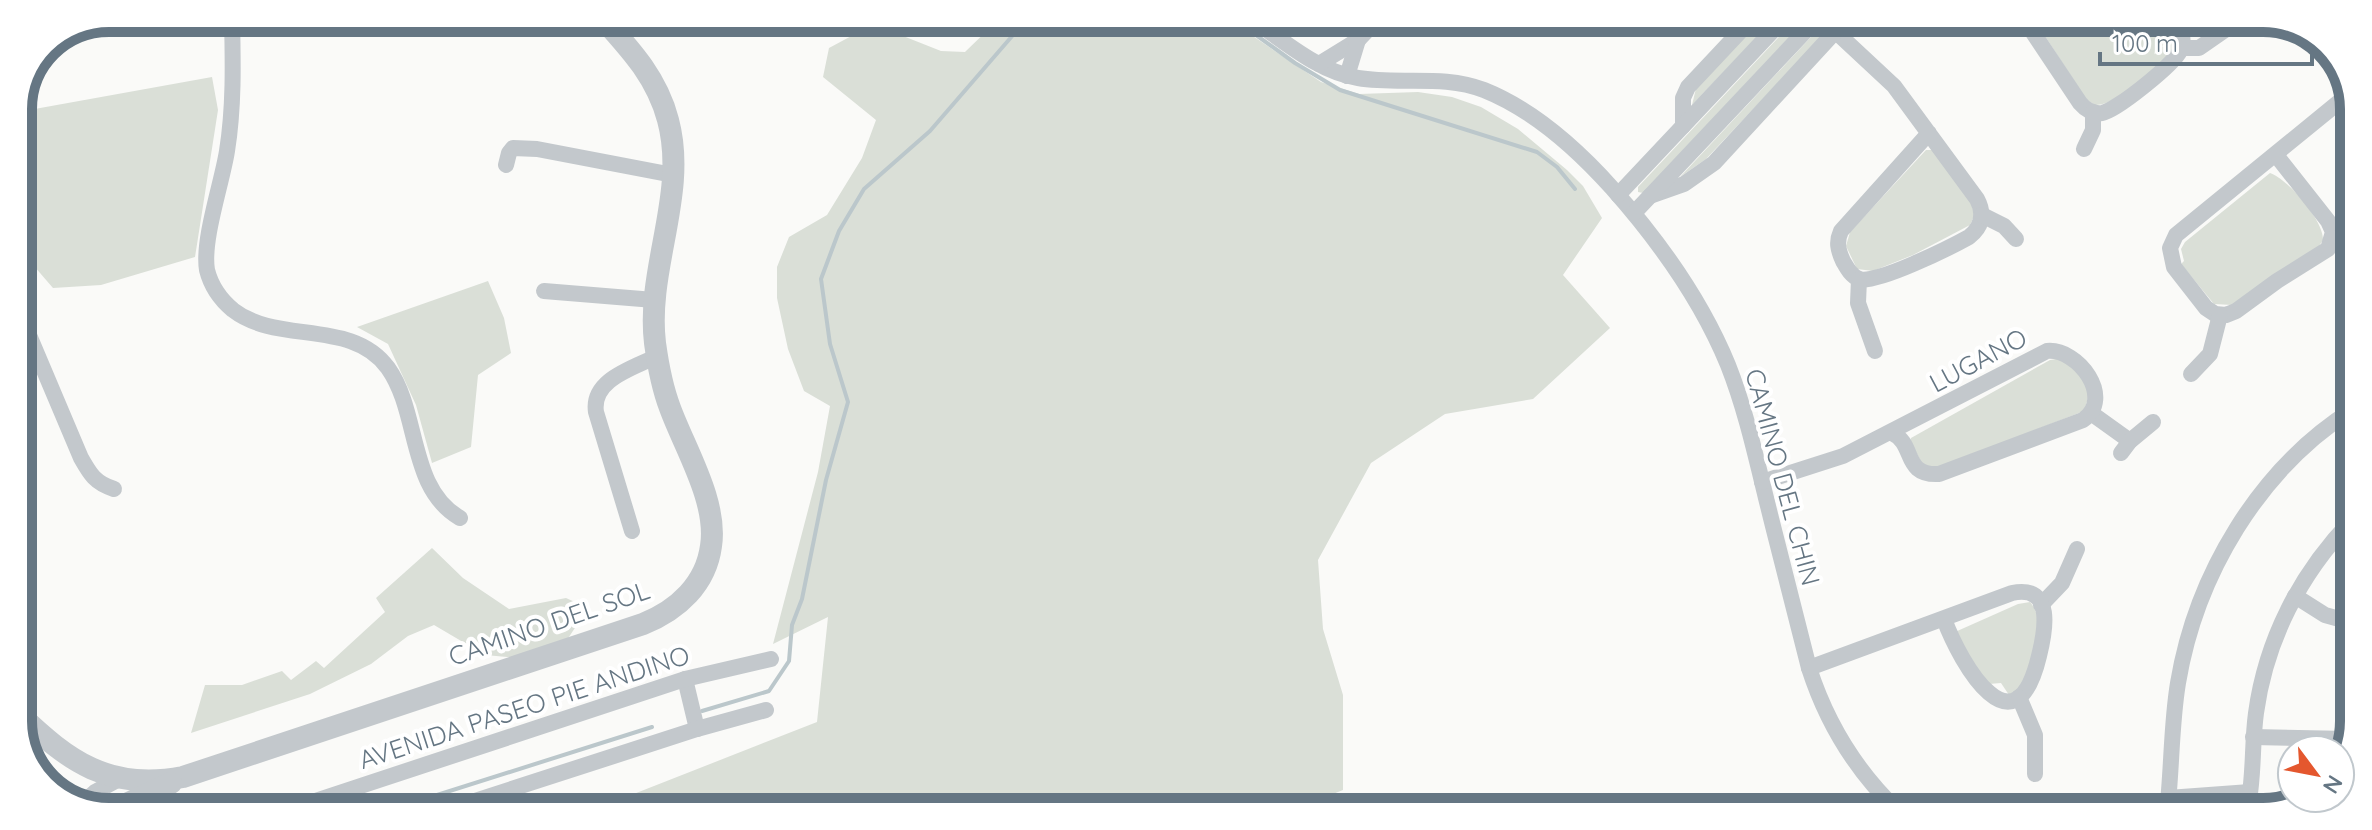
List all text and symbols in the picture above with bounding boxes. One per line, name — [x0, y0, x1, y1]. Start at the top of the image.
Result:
scale bar — [2100, 16, 2312, 66]
text: 100 m — [2112, 28, 2178, 58]
street label: LUGANO — [1924, 321, 2032, 399]
street label: CAMINO DEL CHIN — [1738, 365, 1828, 589]
street label: CAMINO DEL SOL — [444, 573, 654, 673]
street label: AVENIDA PASEO PIE ANDINO — [354, 638, 694, 776]
north arrow — [2276, 734, 2356, 814]
text: N — [2317, 770, 2349, 799]

